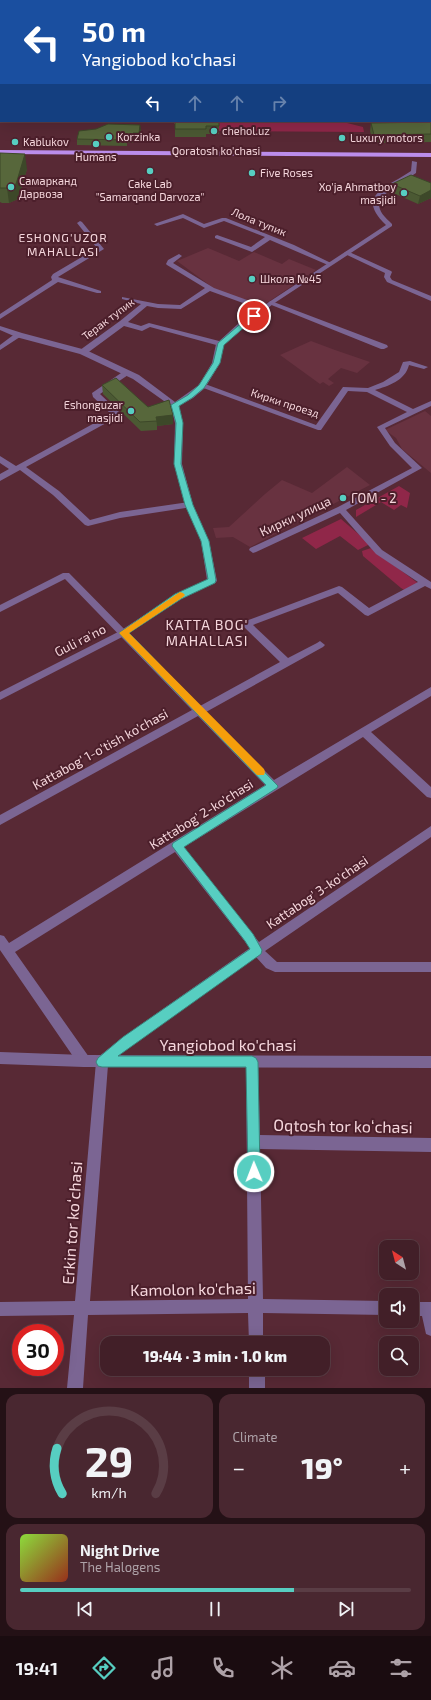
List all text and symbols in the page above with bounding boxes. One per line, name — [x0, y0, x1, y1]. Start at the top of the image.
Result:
text: 50 m — [82, 14, 146, 48]
icon: left — [16, 16, 68, 68]
text: Yangiobod ko'chasi — [82, 48, 236, 70]
icon: left — [142, 92, 164, 114]
icon: ahead — [184, 92, 206, 114]
icon: ahead — [226, 92, 248, 114]
icon: right — [268, 92, 290, 114]
place label: chehol.uz — [222, 124, 270, 137]
marker: chehol.uz — [209, 126, 219, 136]
place label: Korzinka — [117, 130, 160, 143]
place label: Luxury motors — [350, 131, 423, 144]
marker: Korzinka — [104, 132, 114, 142]
marker: Luxury motors — [337, 133, 347, 143]
place label: Kablukov — [23, 135, 69, 148]
marker: Kablukov — [10, 137, 20, 147]
marker: Humans — [91, 139, 101, 149]
street label: Qoratosh ko'chasi — [172, 144, 260, 158]
place label: Humans — [75, 150, 117, 163]
marker: Cake Lab "Samarqand Darvoza" — [145, 166, 155, 176]
place label: Five Roses — [260, 166, 313, 179]
marker: Five Roses — [247, 168, 257, 178]
place label: Самарканд Дарвоза — [19, 174, 77, 200]
place label: Cake Lab "Samarqand Darvoza" — [96, 177, 204, 203]
place label: Xo'ja Ahmatboy masjidi — [319, 180, 396, 207]
marker: Самарканд Дарвоза — [6, 182, 16, 192]
marker: Xo'ja Ahmatboy masjidi — [399, 188, 409, 198]
street label: Лола тупик — [229, 205, 289, 239]
district label: ESHONG'UZOR MAHALLASI — [18, 230, 108, 258]
place label: Школа №45 — [260, 272, 321, 285]
marker: Школа №45 — [247, 274, 257, 284]
street label: Терак тупик — [79, 295, 137, 343]
pin — [237, 299, 271, 333]
icon: arrive — [243, 305, 265, 327]
street label: Кирки проезд — [249, 385, 321, 420]
place label: Eshonguzar masjidi — [64, 398, 124, 425]
marker: Eshonguzar masjidi — [126, 406, 136, 416]
place label: ГОМ - 2 — [351, 490, 397, 506]
street label: Кирки улица — [257, 493, 333, 539]
marker: ГОМ - 2 — [338, 493, 348, 503]
district label: KATTA BOG' MAHALLASI — [166, 616, 248, 649]
street label: Guli ra'no — [52, 620, 108, 660]
street label: Kattabog' 1-o'tish ko'chasi — [29, 705, 171, 793]
street label: Kattabog' 2-ko'chasi — [146, 776, 256, 852]
street label: Kattabog' 3-ko'chasi — [263, 852, 371, 932]
street label: Yangiobod ko'chasi — [160, 1035, 296, 1054]
street label: Oqtosh tor koʻchasi — [273, 1115, 413, 1136]
position arrow — [233, 1151, 275, 1193]
street label: Erkin tor koʻchasi — [58, 1161, 85, 1285]
north arrow — [379, 1240, 419, 1280]
map controls — [379, 1240, 419, 1376]
street label: Kamolon ko'chasi — [130, 1278, 256, 1299]
button: sound — [379, 1288, 419, 1328]
speed limit sign: 30 — [12, 1324, 64, 1376]
button: search — [379, 1336, 419, 1376]
text: 19:44 · 3 min · 1.0 km — [143, 1347, 287, 1365]
text: Climate — [233, 1429, 277, 1445]
text: 29 — [85, 1435, 134, 1485]
text: 19° — [301, 1449, 343, 1485]
text: − — [233, 1454, 245, 1480]
text: + — [399, 1454, 411, 1480]
text: km/h — [92, 1484, 127, 1501]
text: Night Drive — [80, 1541, 160, 1559]
text: The Halogens — [80, 1559, 160, 1575]
icon: previous — [74, 1598, 96, 1620]
icon: pause — [204, 1598, 226, 1620]
icon: next — [335, 1598, 357, 1620]
icon: directions — [90, 1654, 118, 1682]
icon: music — [149, 1654, 177, 1682]
icon: phone — [209, 1654, 237, 1682]
icon: climate — [268, 1654, 296, 1682]
icon: car — [328, 1654, 356, 1682]
icon: filters — [387, 1654, 415, 1682]
text: 19:41 — [16, 1657, 58, 1679]

